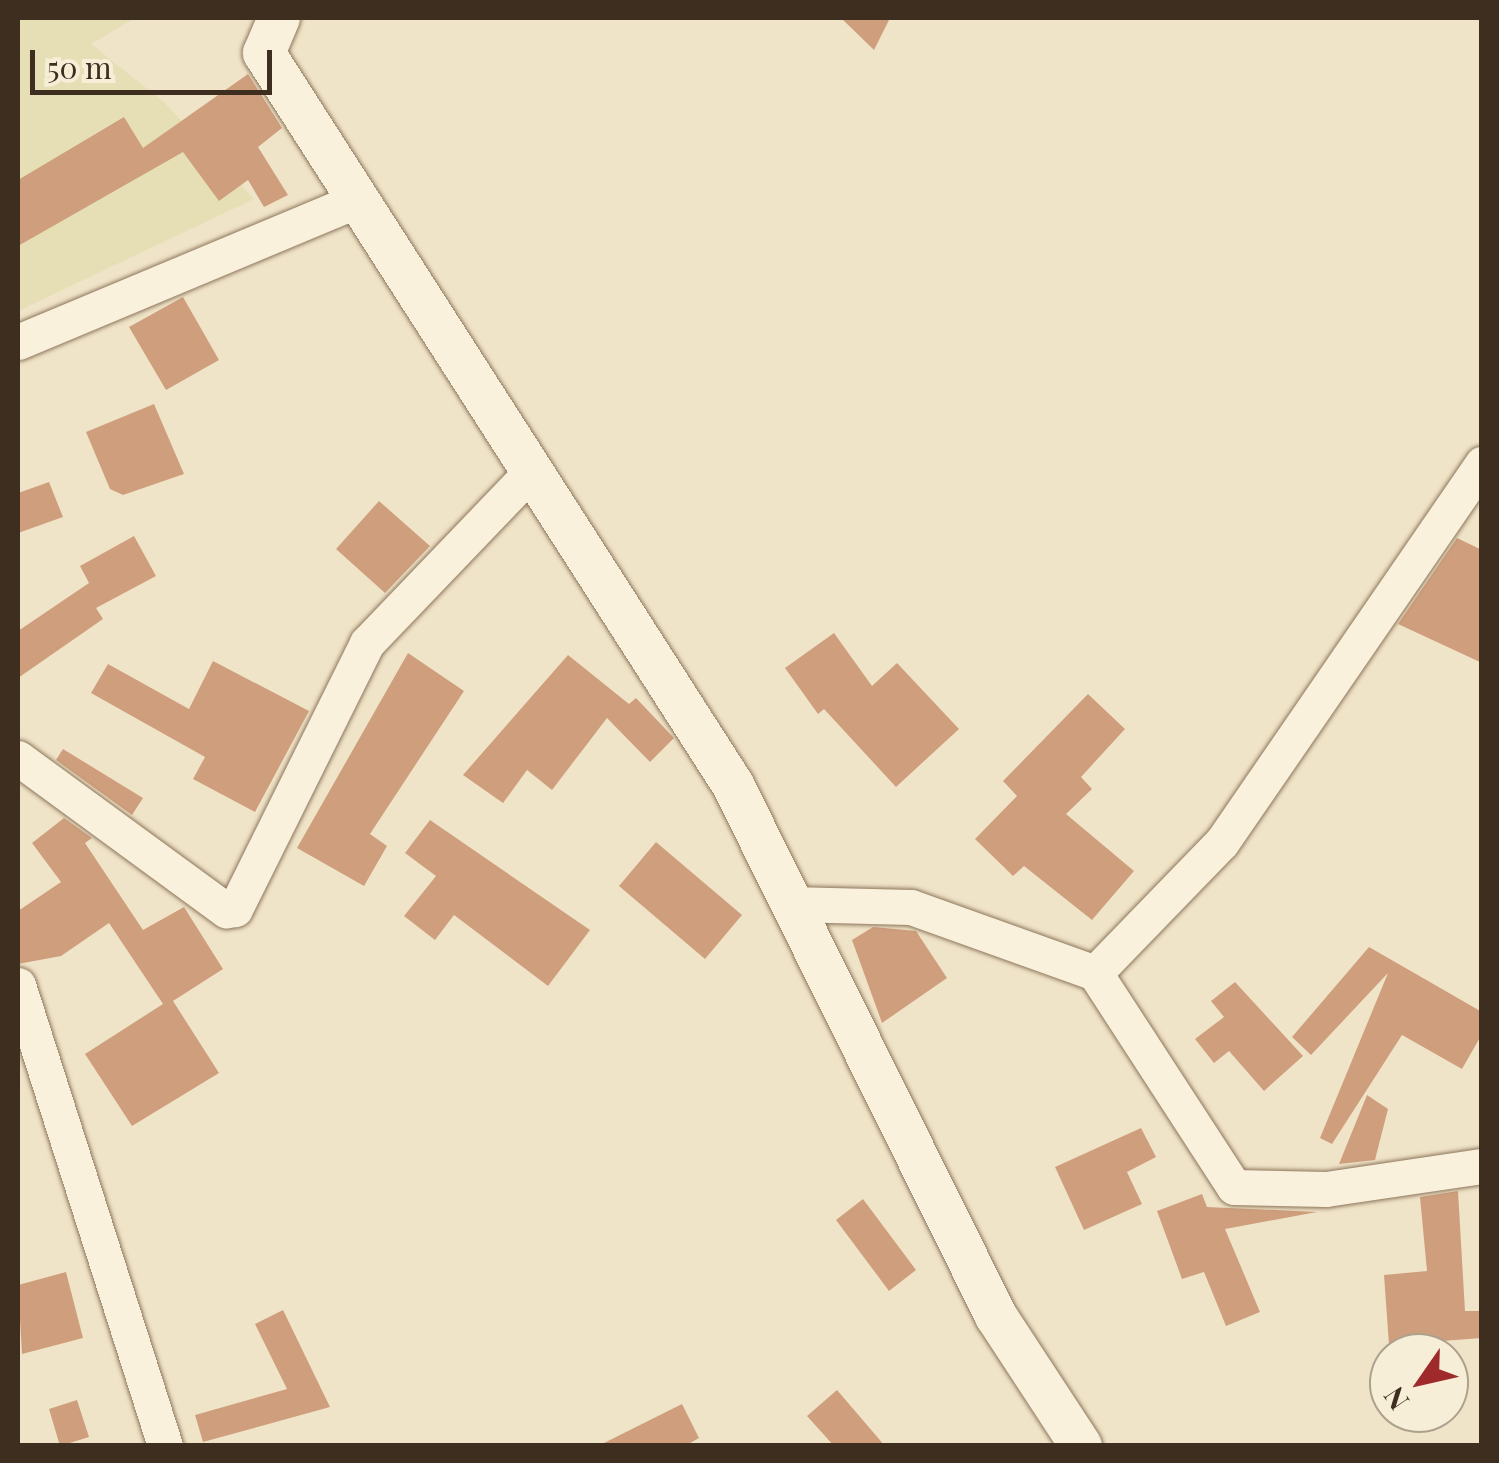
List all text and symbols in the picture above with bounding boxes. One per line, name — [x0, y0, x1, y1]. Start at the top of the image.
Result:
scale bar — [35, 30, 278, 92]
text: 50 m — [47, 47, 112, 87]
north arrow — [1369, 1333, 1469, 1433]
text: N — [1374, 1380, 1416, 1418]

